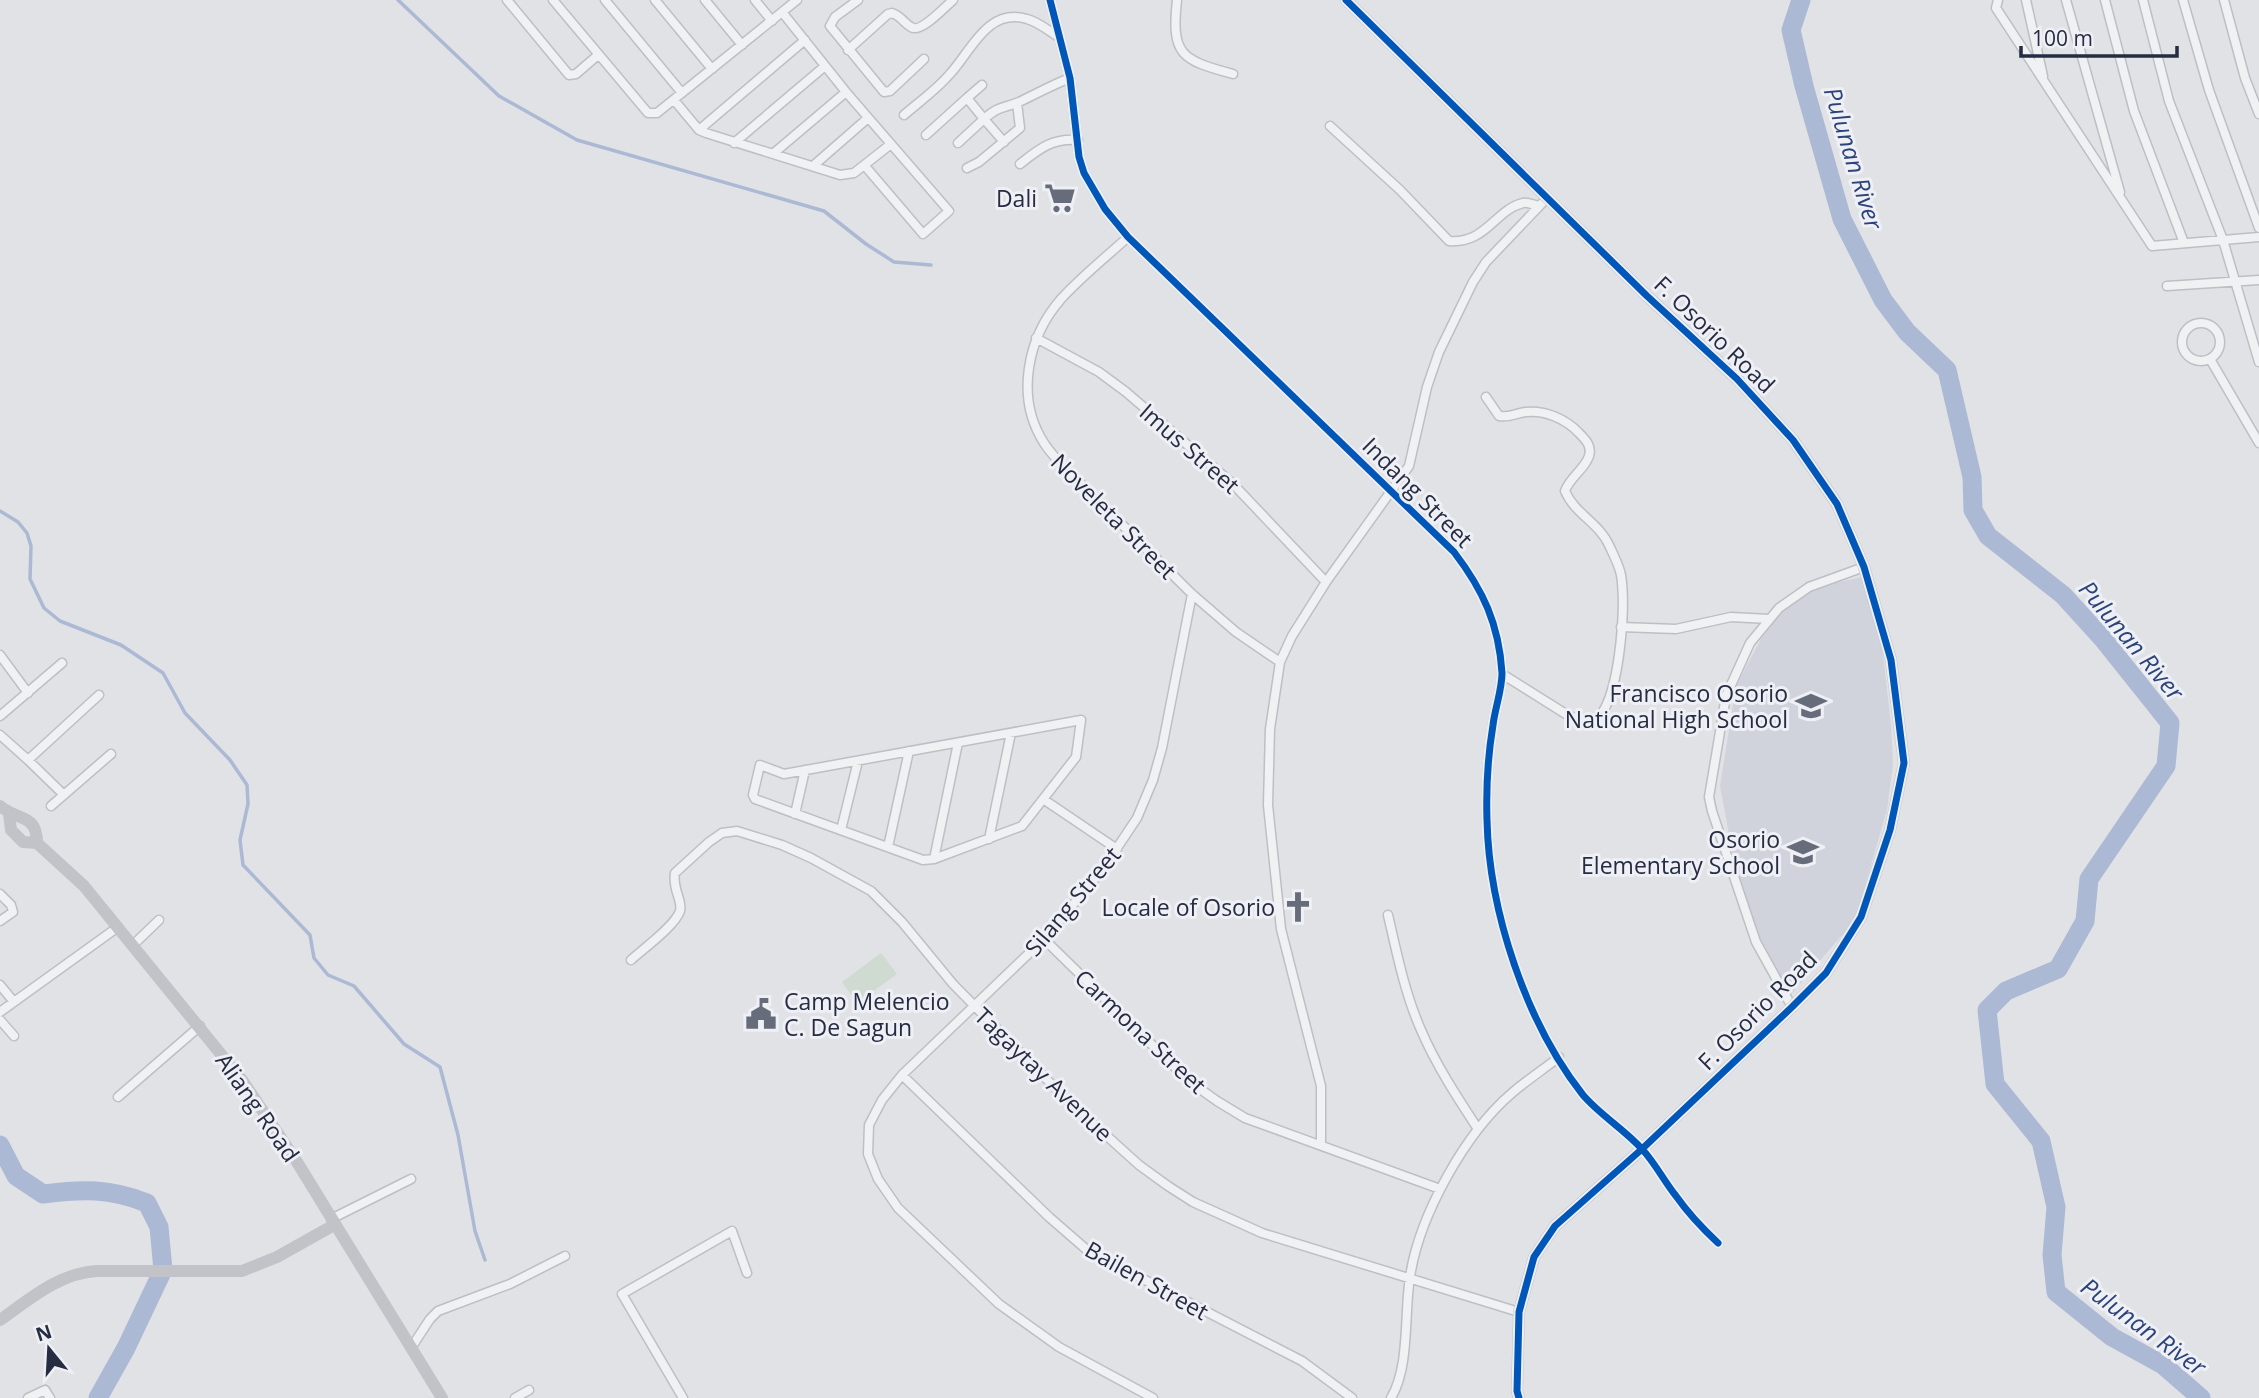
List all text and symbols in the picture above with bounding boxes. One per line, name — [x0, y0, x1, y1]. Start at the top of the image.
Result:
scale bar — [2021, 14, 2177, 58]
text: 100 m — [2032, 24, 2093, 52]
water label: Pulunan River — [1817, 83, 1892, 235]
supermarket icon: Dali — [1043, 181, 1077, 215]
place label: Dali — [996, 182, 1037, 214]
street label: F. Osorio Road — [1648, 268, 1782, 400]
street label: Imus Street — [1133, 396, 1247, 500]
street label: Indang Street — [1356, 430, 1480, 554]
street label: Noveleta Street — [1044, 446, 1184, 586]
water label: Pulunan River — [2072, 573, 2193, 708]
place label: Francisco Osorio National High School — [1565, 677, 1788, 735]
school or university icon: Francisco Osorio National High School — [1794, 689, 1828, 723]
place label: Osorio Elementary School — [1581, 823, 1780, 881]
school or university icon: Osorio Elementary School — [1786, 835, 1820, 869]
street label: Silang Street — [1017, 839, 1127, 963]
church icon: Locale of Osorio — [1281, 890, 1315, 924]
place label: Locale of Osorio — [1101, 891, 1275, 923]
street label: F. Osorio Road — [1690, 943, 1824, 1077]
street label: Carmona Street — [1068, 962, 1214, 1100]
place label: Camp Melencio C. De Sagun — [784, 985, 950, 1043]
public building icon: Camp Melencio C. De Sagun — [744, 997, 778, 1031]
street label: Tagaytay Avenue — [968, 1000, 1120, 1148]
street label: Aliang Road — [209, 1046, 307, 1168]
street label: Bailen Street — [1080, 1233, 1214, 1327]
water label: Pulunan River — [2075, 1269, 2214, 1383]
north arrow — [14, 1314, 84, 1384]
text: N — [32, 1318, 55, 1348]

